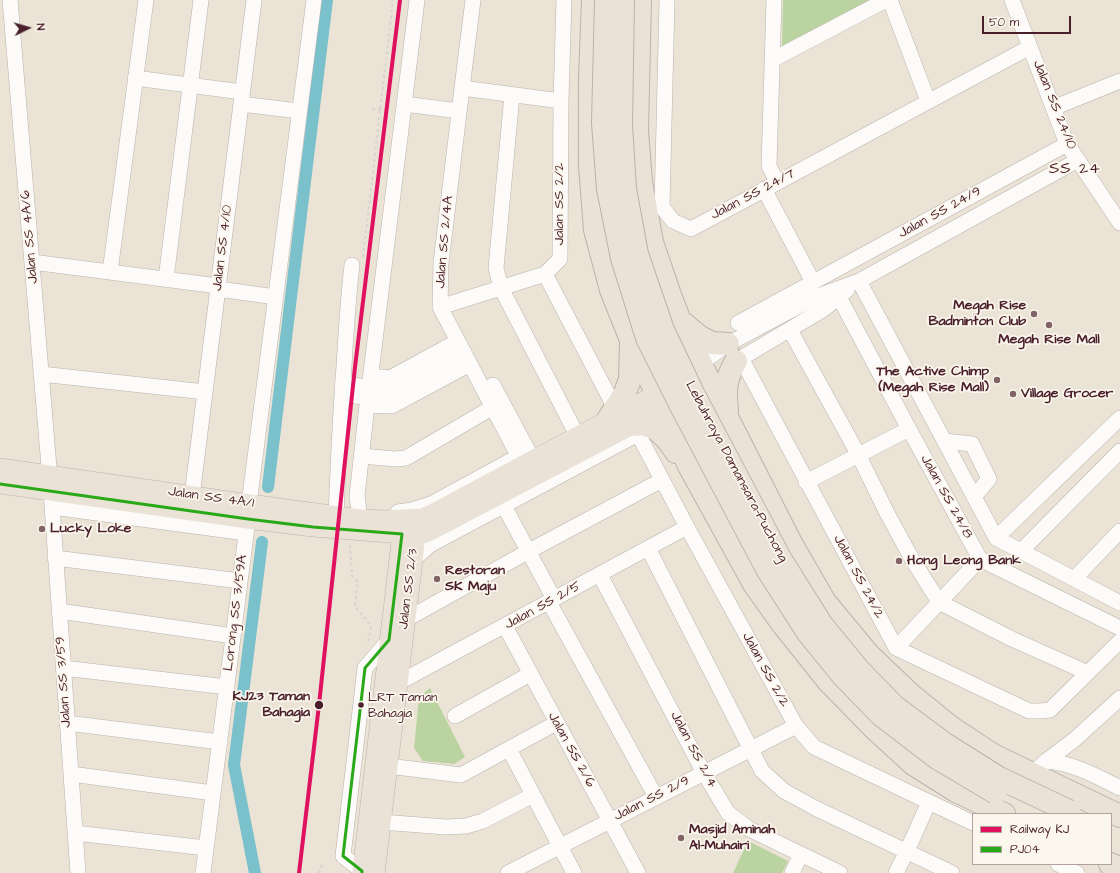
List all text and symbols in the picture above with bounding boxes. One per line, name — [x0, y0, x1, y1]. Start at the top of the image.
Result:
north arrow — [8, 8, 48, 48]
scale bar — [984, 8, 1073, 34]
text: 50 m — [989, 14, 1019, 31]
text: N — [33, 23, 48, 31]
street label: Jalan SS 24/10 — [1028, 58, 1080, 152]
district label: SS 24 — [1049, 160, 1101, 180]
street label: Jalan SS 2/2 — [552, 163, 568, 245]
street label: Jalan SS 24/7 — [708, 166, 798, 224]
street label: Jalan SS 24/9 — [896, 183, 984, 243]
street label: Jalan SS 4A/6 — [18, 190, 42, 284]
street label: Jalan SS 2/4A — [433, 195, 457, 289]
street label: Jalan SS 4/10 — [209, 204, 237, 292]
place label: Megah Rise Badminton Club — [929, 298, 1026, 330]
marker: Megah Rise Badminton Club — [1029, 309, 1039, 319]
marker: Megah Rise Mall — [1044, 320, 1054, 330]
place label: Megah Rise Mall — [998, 332, 1100, 348]
place label: The Active Chimp (Megah Rise Mall) — [876, 364, 989, 396]
marker: The Active Chimp (Megah Rise Mall) — [992, 375, 1002, 385]
street label: Lebuhraya Damansara–Puchong — [681, 378, 791, 566]
place label: Village Grocer — [1021, 386, 1113, 402]
marker: Village Grocer — [1008, 389, 1018, 399]
street label: Jalan SS 24/8 — [916, 452, 976, 542]
street label: Jalan SS 4A/1 — [167, 484, 255, 512]
place label: Lucky Loke — [50, 521, 131, 537]
marker: Lucky Loke — [37, 524, 47, 534]
street label: Jalan SS 24/2 — [829, 532, 887, 622]
street label: Jalan SS 2/3 — [396, 547, 422, 631]
place label: Hong Leong Bank — [907, 553, 1021, 569]
street label: Lorong SS 3/59A — [221, 554, 251, 672]
marker: Hong Leong Bank — [894, 556, 904, 566]
place label: Restoran SK Maju — [445, 563, 505, 596]
marker: Restoran SK Maju — [432, 574, 442, 584]
street label: Jalan SS 2/5 — [502, 578, 584, 634]
street label: Jalan SS 2/2 — [738, 630, 792, 710]
street label: Jalan SS 3/59 — [52, 636, 76, 728]
place label: KJ23 Taman Bahagia — [233, 689, 310, 722]
place label: LRT Taman Bahagia — [368, 690, 438, 721]
marker: KJ23 Taman Bahagia — [313, 699, 325, 711]
marker: LRT Taman Bahagia — [356, 700, 366, 710]
street label: Jalan SS 2/4 — [666, 709, 720, 791]
street label: Jalan SS 2/6 — [543, 710, 599, 790]
street label: Jalan SS 2/9 — [611, 773, 693, 825]
legend — [972, 813, 1112, 865]
text: Railway KJ — [1010, 821, 1069, 838]
place label: Masjid Aminah Al-Muhairi — [689, 822, 775, 854]
marker: Masjid Aminah Al-Muhairi — [676, 833, 686, 843]
text: PJ04 — [1010, 841, 1040, 858]

